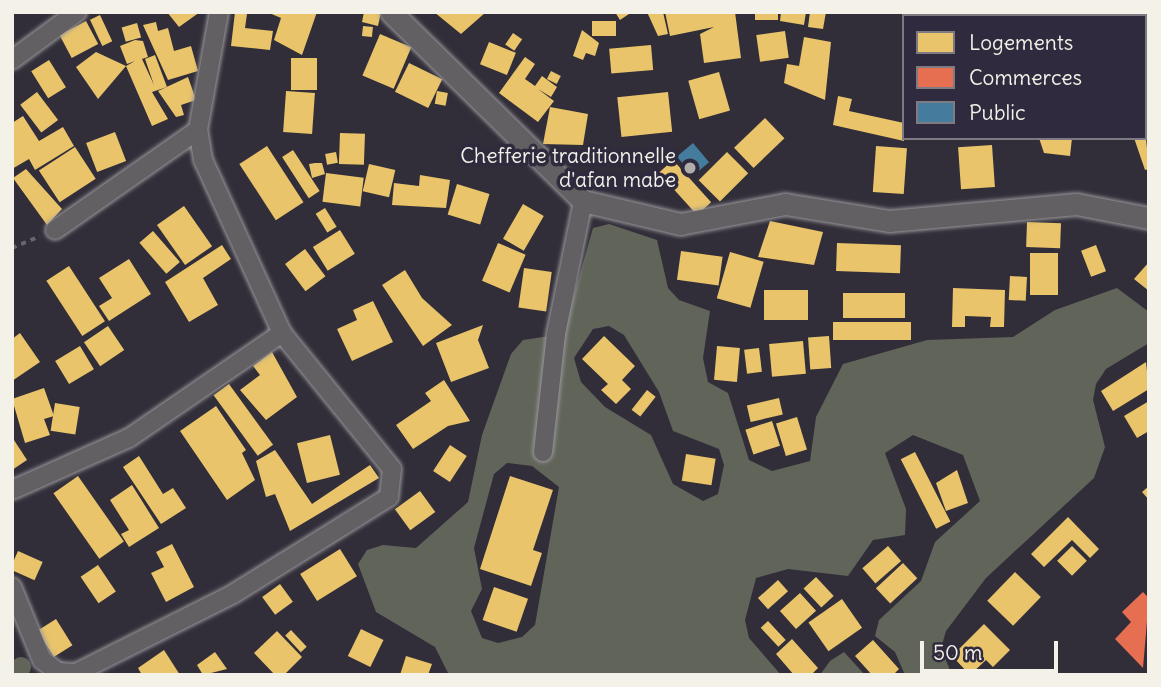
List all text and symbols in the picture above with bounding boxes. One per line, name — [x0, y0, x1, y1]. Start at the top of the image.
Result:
legend — [902, 14, 1147, 140]
text: Logements — [969, 29, 1073, 56]
text: Commerces — [969, 64, 1082, 91]
text: Public — [969, 99, 1026, 126]
place label: Chefferie traditionnelle d'afan mabe — [460, 143, 676, 193]
marker: Chefferie traditionnelle d'afan mabe — [682, 160, 698, 176]
scale bar — [923, 628, 1061, 672]
text: 50 m — [933, 639, 982, 666]

